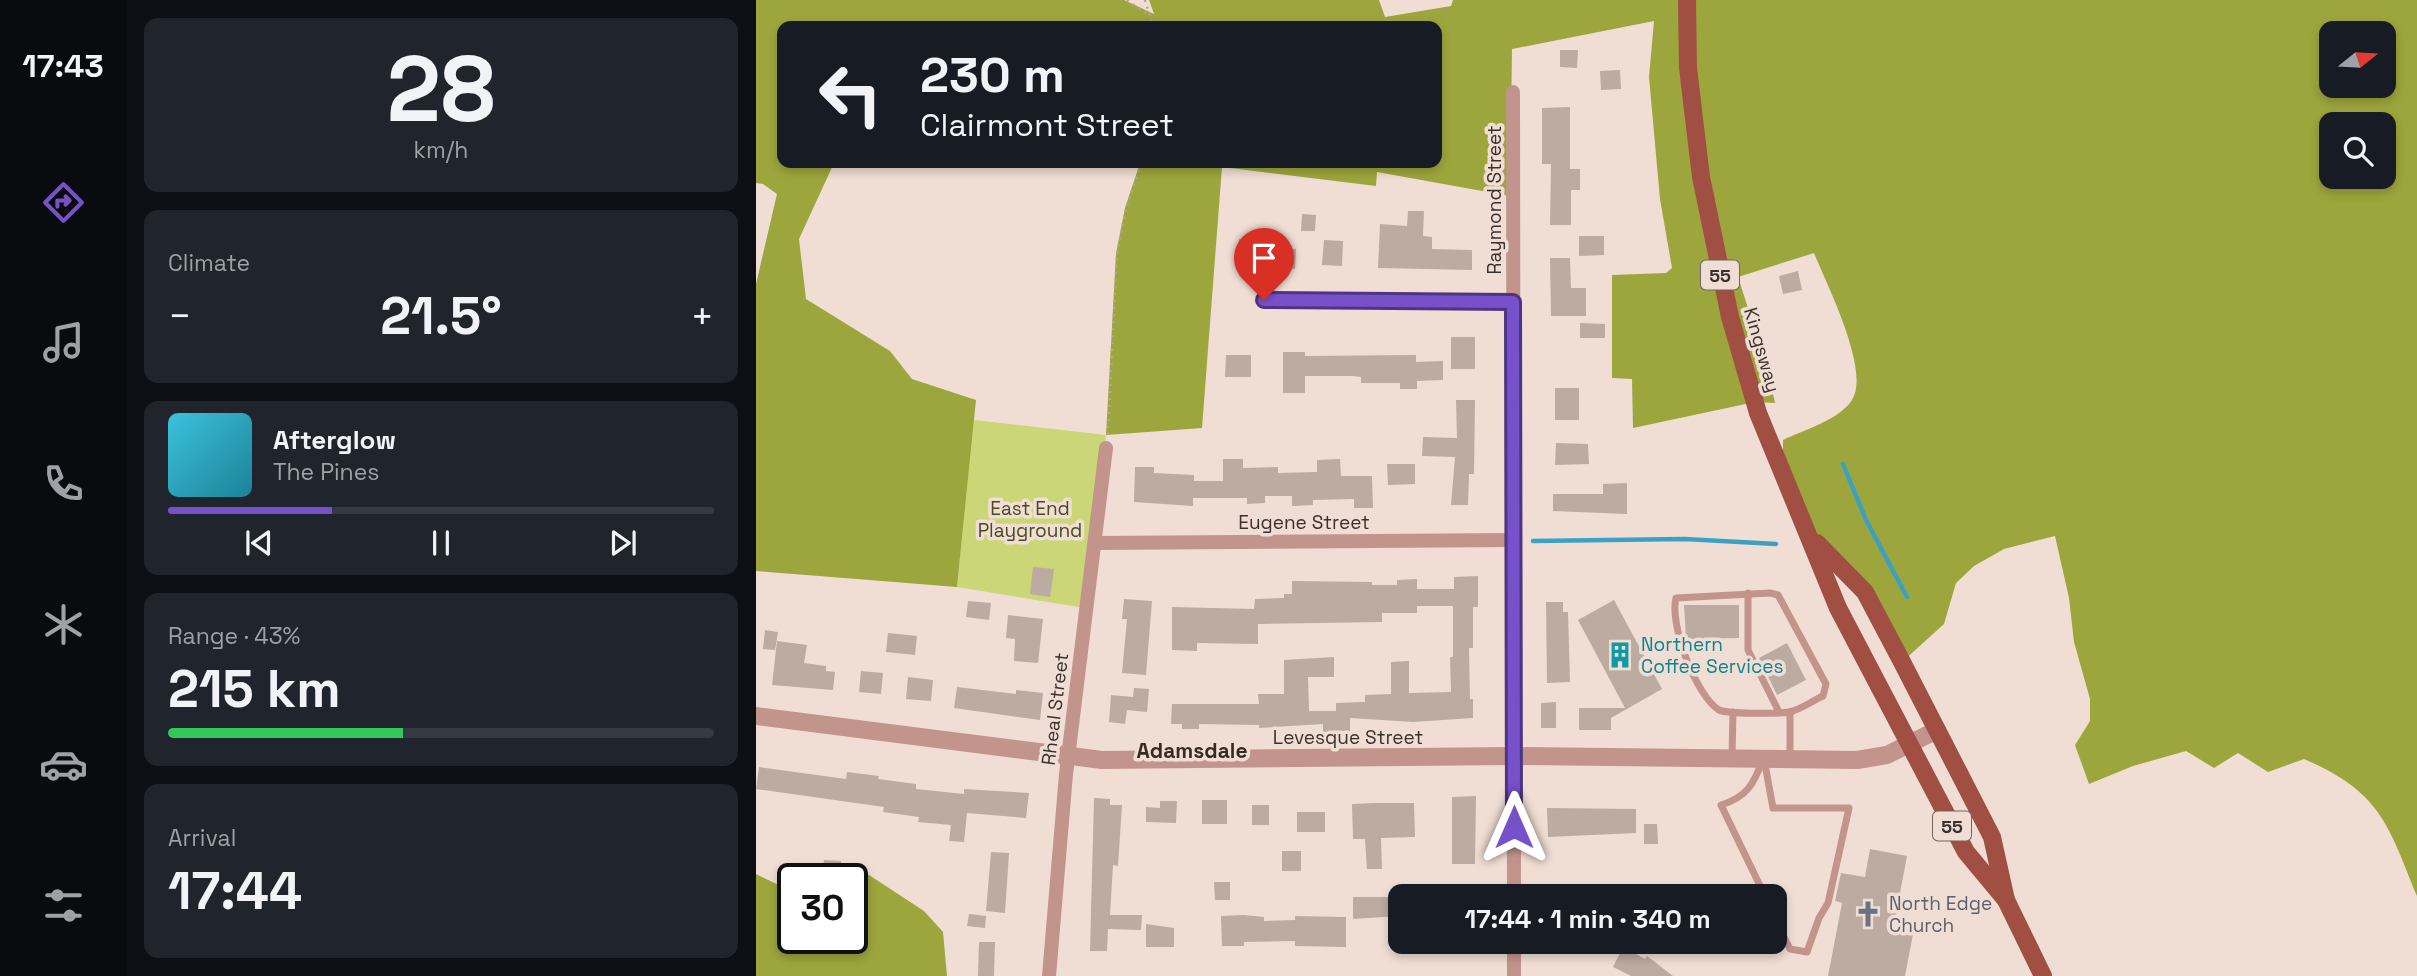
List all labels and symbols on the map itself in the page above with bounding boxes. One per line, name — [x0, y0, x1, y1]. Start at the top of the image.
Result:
north arrow — [2319, 21, 2396, 98]
street label: Raymond Street — [1482, 125, 1507, 275]
pin — [1234, 228, 1294, 300]
road number: 55 — [1701, 260, 1739, 290]
street label: Kingsway — [1738, 305, 1786, 395]
park label: East End Playground — [978, 496, 1082, 543]
street label: Eugene Street — [1238, 510, 1370, 535]
place label: Northern Coffee Services — [1641, 632, 1784, 679]
building icon: Northern Coffee Services — [1605, 640, 1635, 670]
street label: Rheal Street — [1036, 651, 1074, 767]
street label: Levesque Street — [1273, 725, 1423, 750]
district label: Adamsdale — [1136, 737, 1248, 764]
position arrow — [1477, 790, 1551, 864]
road number: 55 — [1933, 812, 1971, 840]
speed limit sign: 30 — [777, 863, 868, 954]
place label: North Edge Church — [1889, 891, 1992, 938]
church icon: North Edge Church — [1853, 899, 1883, 929]

